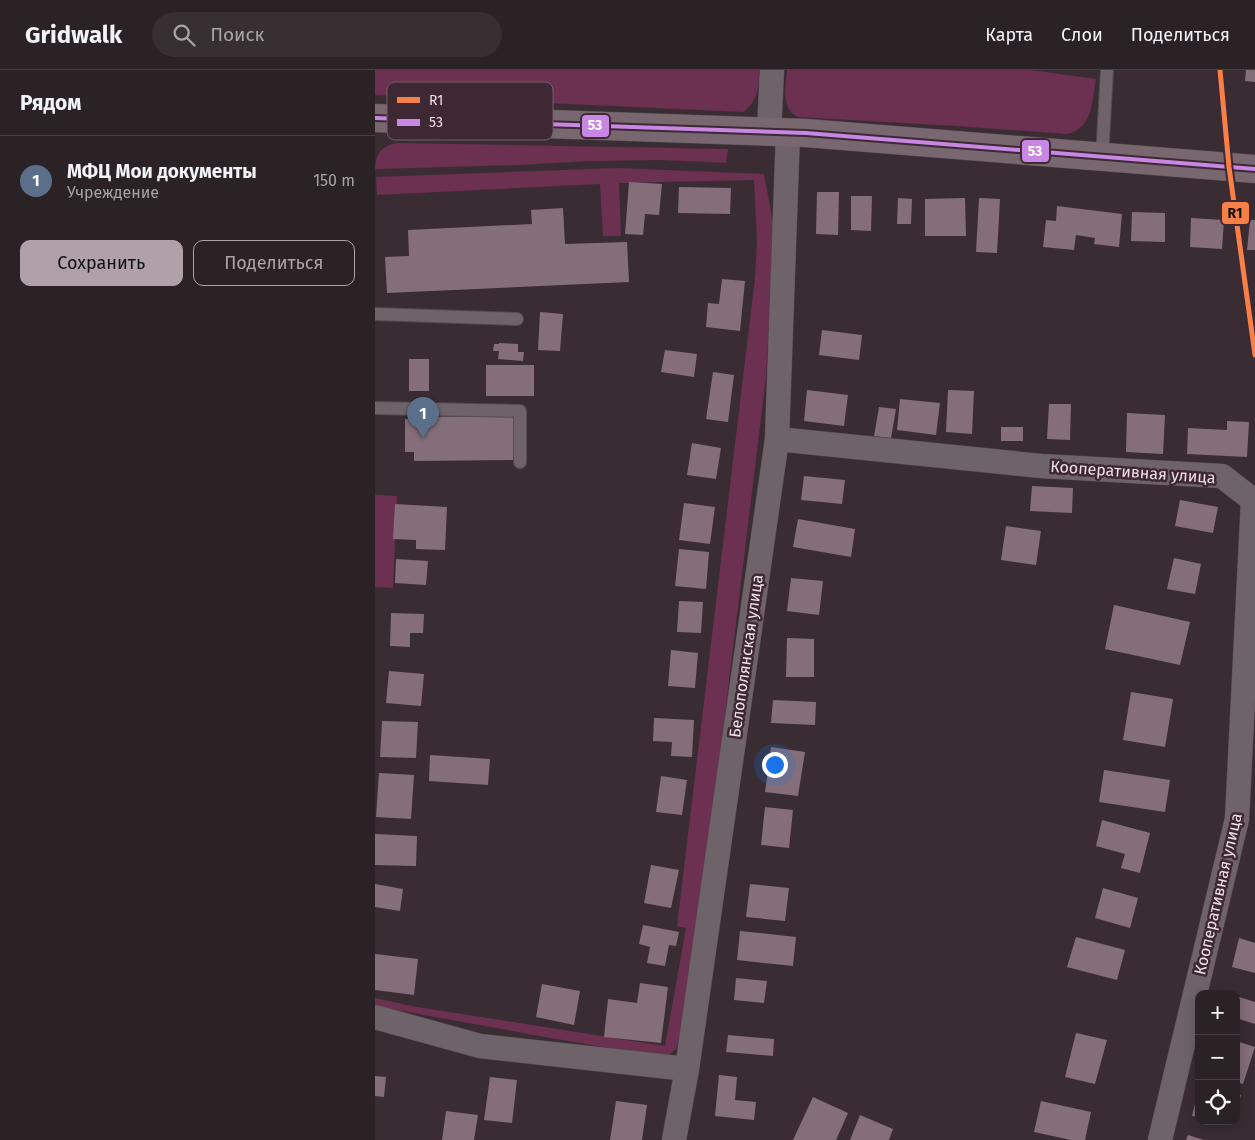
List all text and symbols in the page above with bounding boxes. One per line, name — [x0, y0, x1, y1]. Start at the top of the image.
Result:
search box — [152, 12, 502, 57]
text: Gridwalk — [25, 21, 122, 49]
icon: search — [170, 21, 198, 49]
text: Поиск — [210, 23, 264, 46]
text: Карта — [985, 24, 1033, 46]
text: Слои — [1061, 24, 1103, 46]
text: Поделиться — [1131, 24, 1230, 46]
legend — [387, 82, 553, 140]
text: Рядом — [20, 90, 81, 116]
text: R1 — [429, 92, 443, 109]
text: 53 — [429, 114, 443, 131]
line badge: 53 — [581, 114, 610, 138]
text: 53 — [588, 117, 602, 134]
line badge: 53 — [1021, 139, 1050, 163]
text: 53 — [1028, 143, 1042, 160]
text: МФЦ Мои документы — [67, 160, 257, 183]
text: 1 — [32, 171, 40, 190]
text: 150 m — [313, 171, 355, 190]
text: Учреждение — [67, 183, 159, 202]
line badge: R1 — [1221, 201, 1250, 225]
text: R1 — [1228, 205, 1242, 222]
button: Сохранить — [20, 240, 183, 286]
button: Поделиться — [193, 240, 355, 286]
pin: 1 — [407, 397, 439, 438]
street label: Кооперативная улица — [1050, 457, 1216, 487]
street label: Белополянская улица — [725, 573, 767, 739]
your location — [762, 752, 788, 778]
street label: Кооперативная улица — [1190, 811, 1246, 977]
map controls — [1195, 990, 1240, 1125]
button: + — [1195, 990, 1240, 1035]
button: − — [1195, 1035, 1240, 1080]
button: locate — [1195, 1080, 1240, 1125]

